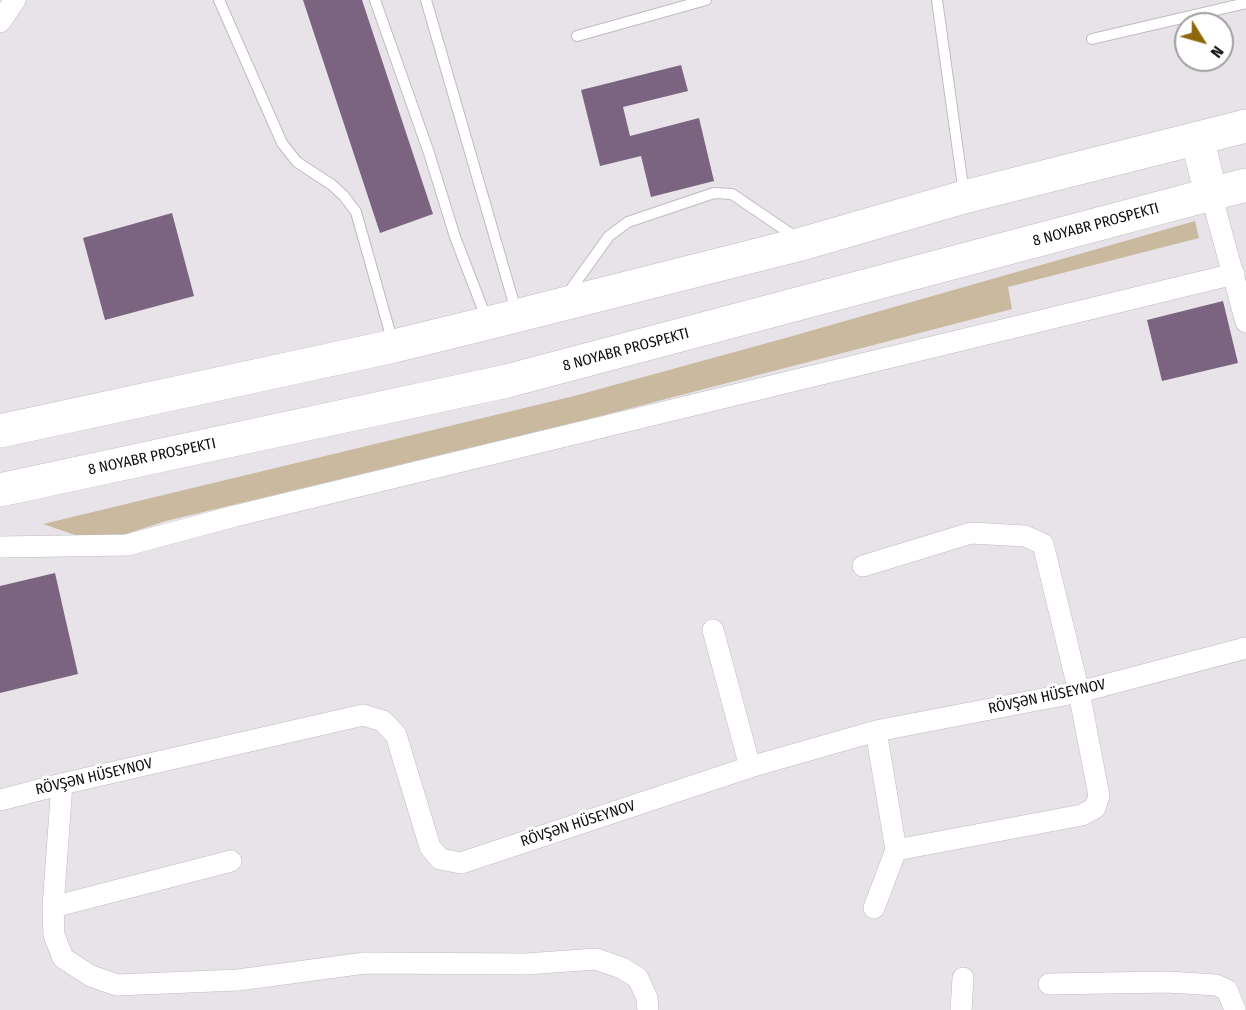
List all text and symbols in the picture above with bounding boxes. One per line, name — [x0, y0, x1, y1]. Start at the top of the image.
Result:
north arrow — [1174, 12, 1234, 72]
text: N — [1207, 42, 1228, 61]
street label: 8 NOYABR PROSPEKTI — [1031, 199, 1161, 251]
street label: 8 NOYABR PROSPEKTI — [561, 324, 691, 376]
street label: 8 NOYABR PROSPEKTI — [87, 435, 217, 479]
street label: RÖVŞƏN HÜSEYNOV — [987, 676, 1107, 718]
street label: RÖVŞƏN HÜSEYNOV — [34, 755, 154, 799]
street label: RÖVŞƏN HÜSEYNOV — [518, 797, 638, 851]

